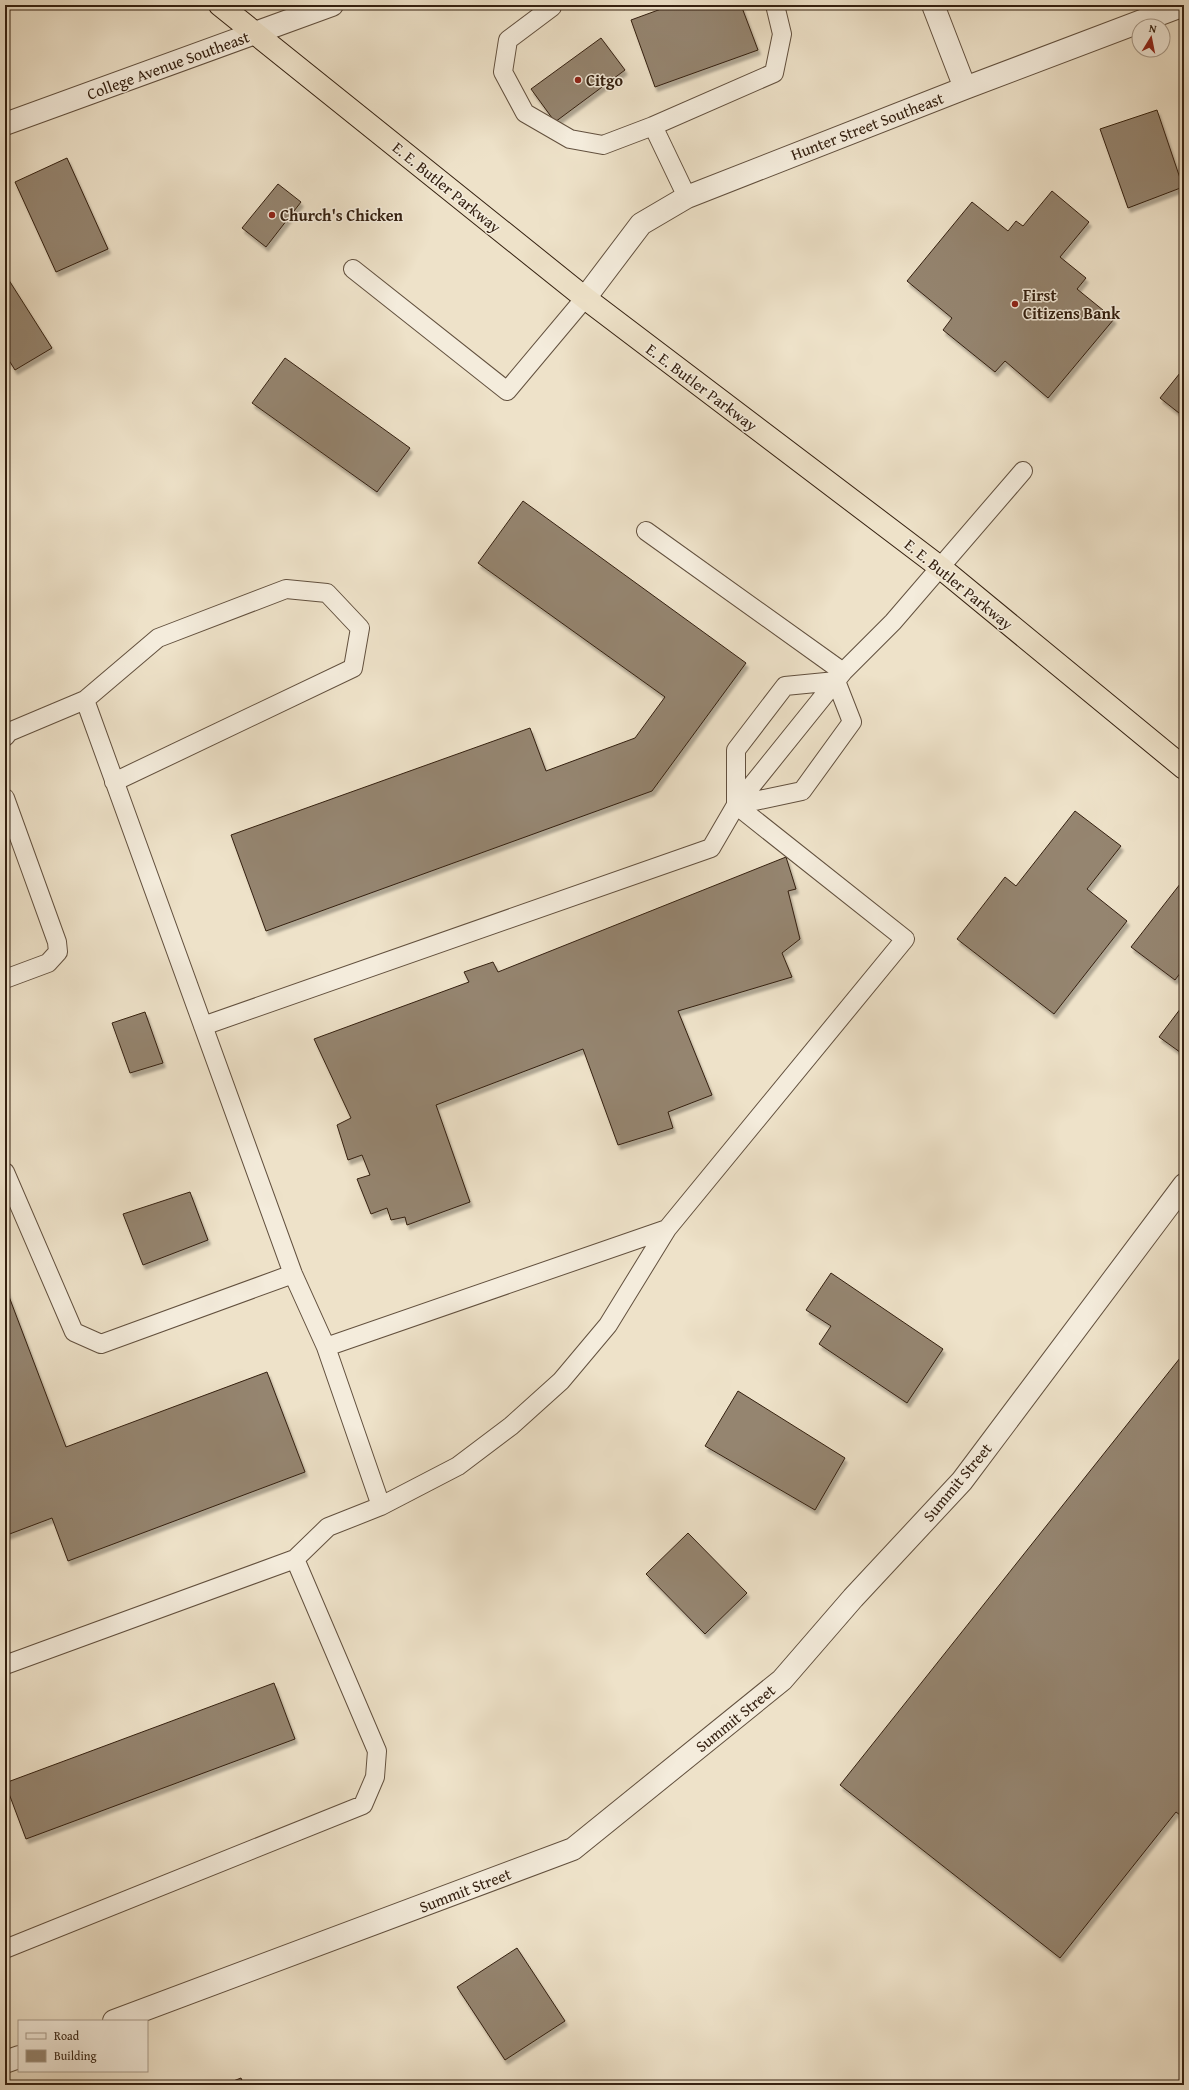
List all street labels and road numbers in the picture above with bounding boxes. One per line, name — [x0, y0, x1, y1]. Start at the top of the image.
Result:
street label: College Avenue Southeast — [83, 24, 253, 106]
street label: Hunter Street Southeast — [787, 86, 947, 166]
street label: E. E. Butler Parkway — [387, 135, 507, 239]
street label: E. E. Butler Parkway — [641, 337, 763, 437]
street label: E. E. Butler Parkway — [899, 532, 1019, 636]
street label: Summit Street — [917, 1437, 998, 1527]
street label: Summit Street — [690, 1678, 780, 1758]
street label: Summit Street — [416, 1861, 515, 1919]

